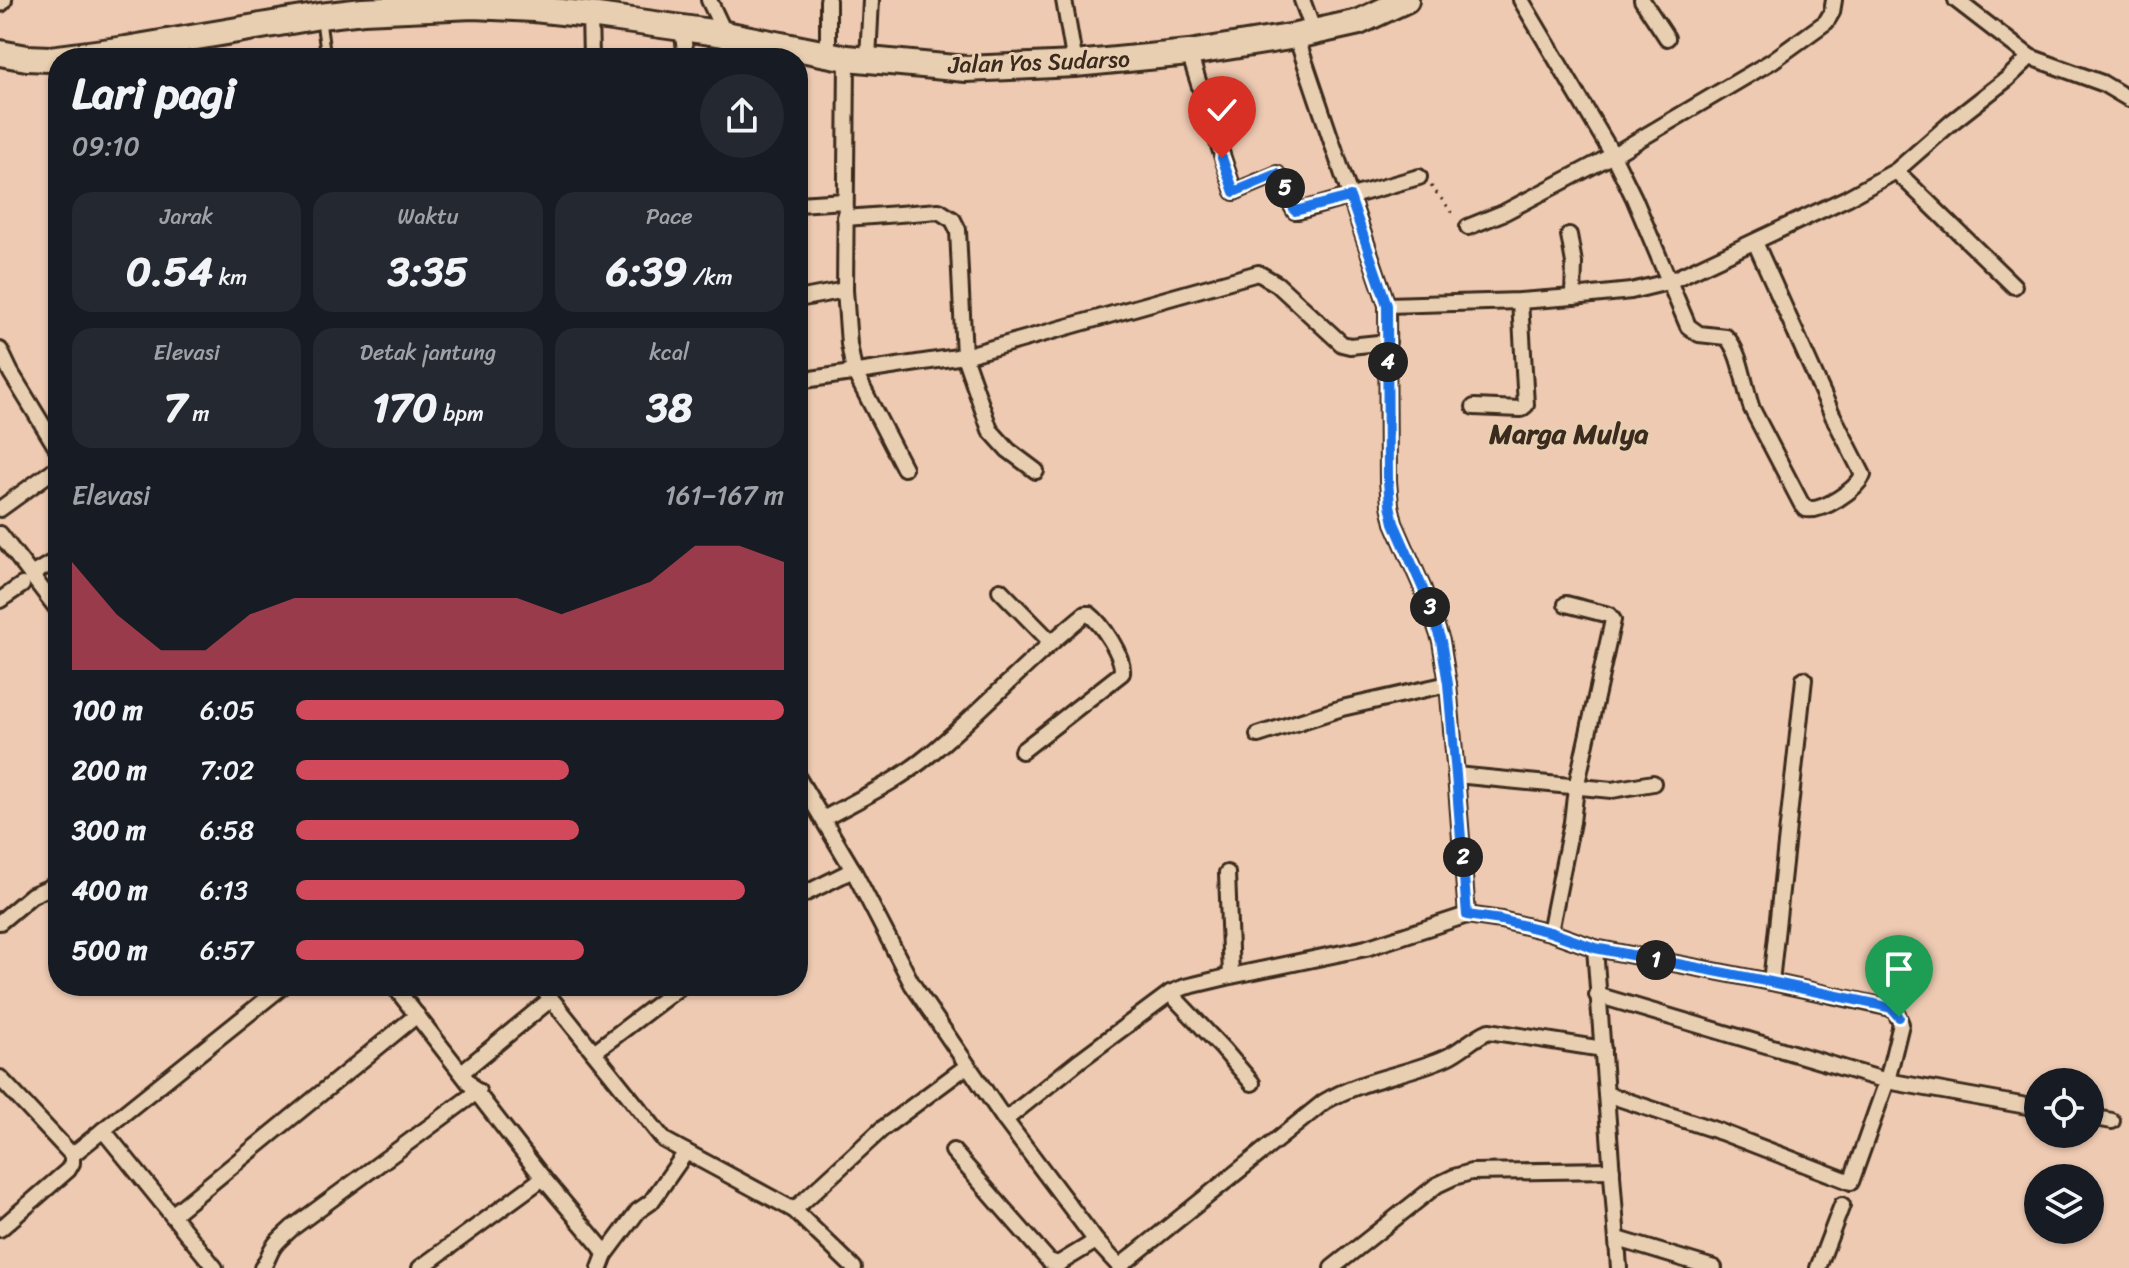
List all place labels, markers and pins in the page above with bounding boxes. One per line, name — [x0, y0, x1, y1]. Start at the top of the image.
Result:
pin — [1188, 76, 1256, 158]
pin: 5 — [1265, 168, 1305, 208]
pin: 4 — [1368, 342, 1408, 382]
pin: 3 — [1410, 587, 1450, 627]
pin: 2 — [1443, 837, 1483, 877]
pin — [1865, 935, 1933, 1017]
pin: 1 — [1636, 940, 1676, 980]

